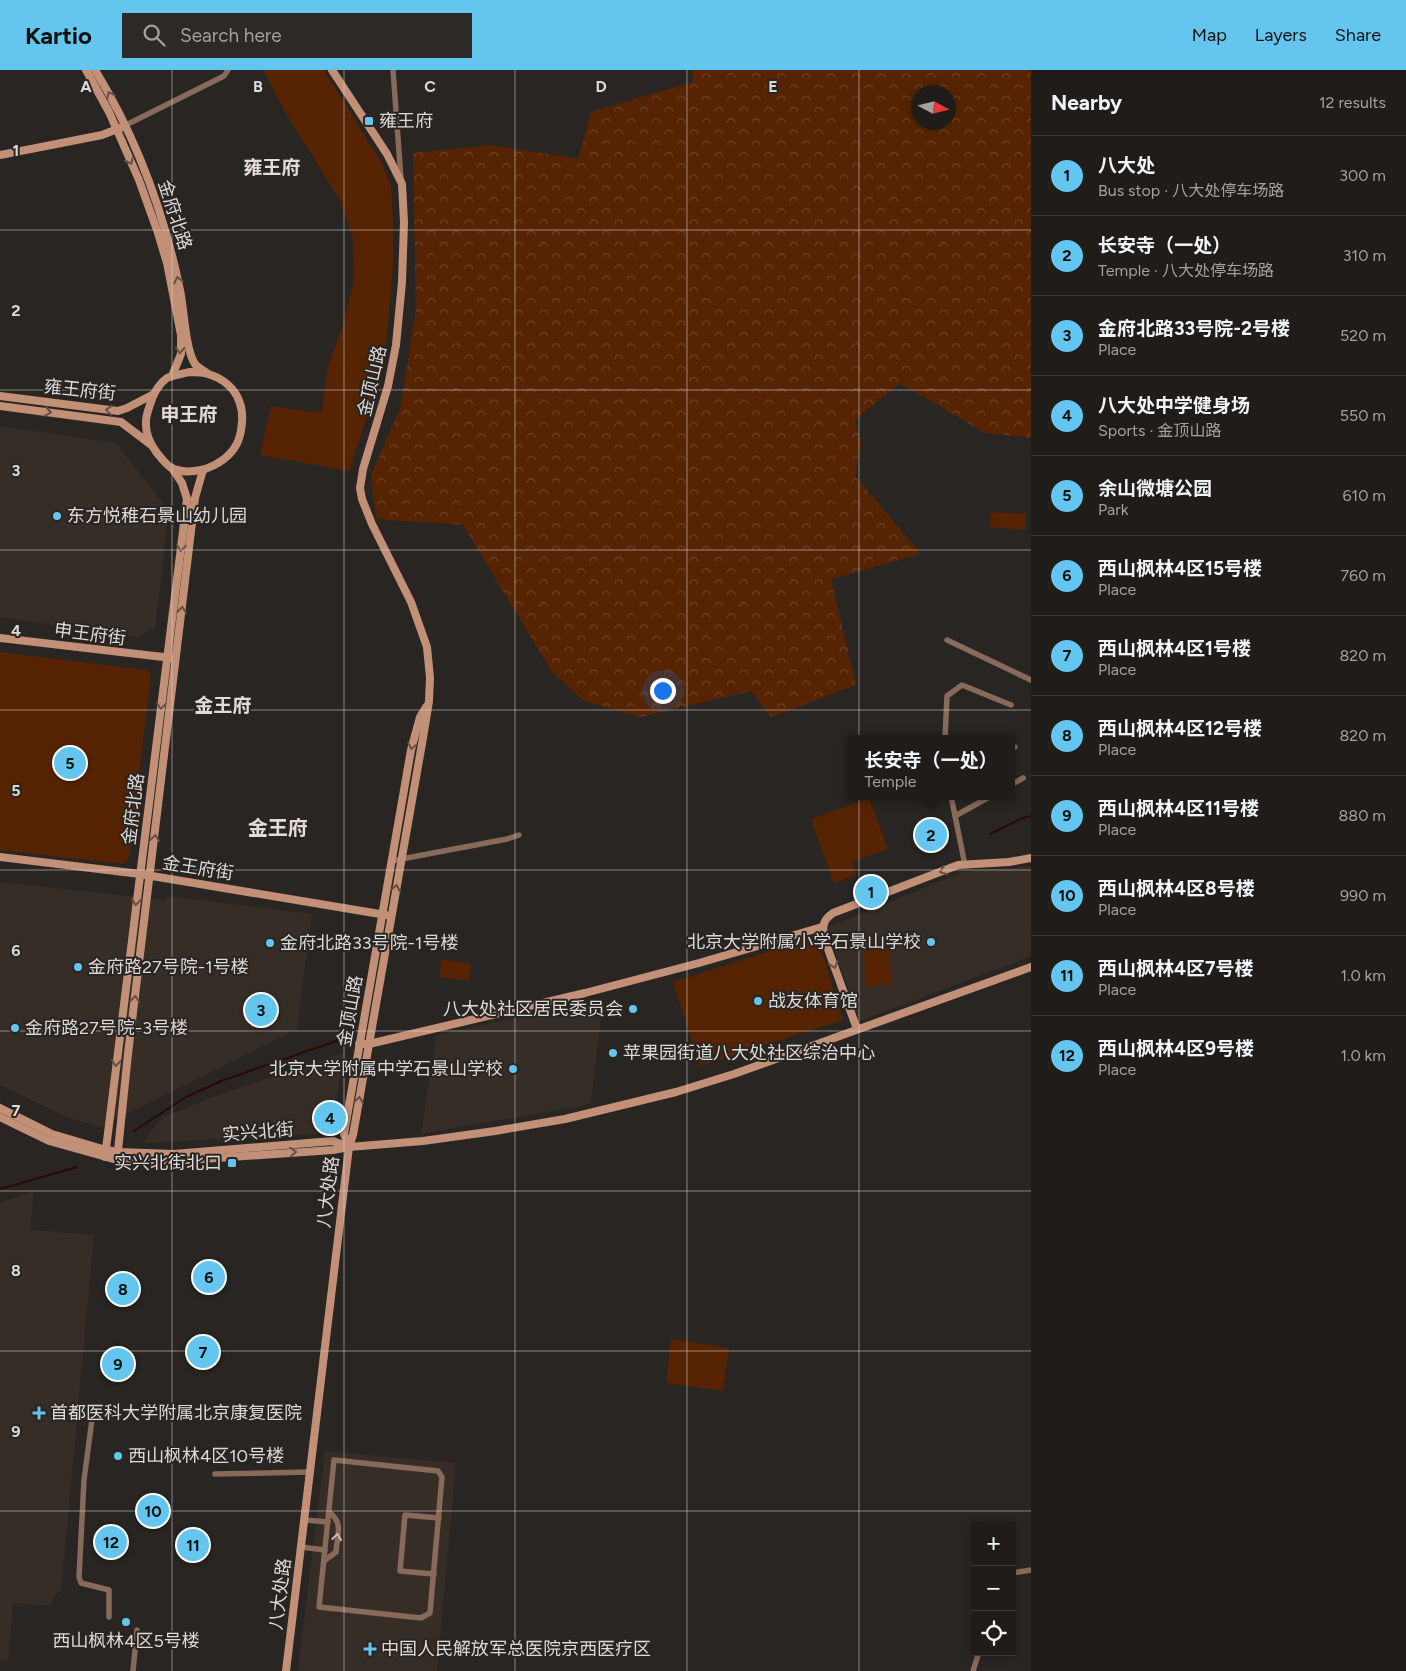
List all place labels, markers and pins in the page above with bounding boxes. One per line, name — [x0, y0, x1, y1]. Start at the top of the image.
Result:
place label: 雍王府 — [379, 110, 433, 132]
marker: 雍王府 — [363, 115, 375, 127]
place label: 东方悦稚石景山幼儿园 — [67, 505, 247, 527]
marker: 东方悦稚石景山幼儿园 — [51, 510, 63, 522]
pin: 5 — [54, 744, 86, 782]
pin: 2 — [915, 816, 947, 854]
pin: 1 — [855, 873, 887, 911]
place label: 北京大学附属小学石景山学校 — [687, 931, 921, 953]
place label: 金府北路33号院-1号楼 — [280, 932, 459, 954]
marker: 北京大学附属小学石景山学校 — [925, 936, 937, 948]
marker: 金府北路33号院-1号楼 — [264, 937, 276, 949]
place label: 金府路27号院-1号楼 — [88, 956, 249, 978]
marker: 金府路27号院-1号楼 — [72, 961, 84, 973]
place label: 战友体育馆 — [768, 990, 858, 1012]
pin: 3 — [245, 991, 277, 1029]
marker: 战友体育馆 — [752, 995, 764, 1007]
place label: 八大处社区居民委员会 — [443, 998, 623, 1020]
marker: 八大处社区居民委员会 — [627, 1003, 639, 1015]
place label: 金府路27号院-3号楼 — [25, 1017, 188, 1039]
marker: 金府路27号院-3号楼 — [9, 1022, 21, 1034]
place label: 苹果园街道八大处社区综治中心 — [623, 1042, 875, 1064]
marker: 苹果园街道八大处社区综治中心 — [607, 1047, 619, 1059]
place label: 北京大学附属中学石景山学校 — [269, 1058, 503, 1080]
marker: 北京大学附属中学石景山学校 — [507, 1063, 519, 1075]
pin: 4 — [314, 1099, 346, 1137]
place label: 实兴北街北口 — [114, 1152, 222, 1174]
marker: 实兴北街北口 — [226, 1157, 238, 1169]
pin: 6 — [193, 1258, 225, 1296]
pin: 8 — [107, 1270, 139, 1308]
pin: 7 — [187, 1333, 219, 1371]
pin: 9 — [102, 1345, 134, 1383]
place label: 首都医科大学附属北京康复医院 — [50, 1402, 302, 1424]
marker: 首都医科大学附属北京康复医院 — [32, 1406, 46, 1420]
place label: 西山枫林4区10号楼 — [128, 1445, 284, 1467]
marker: 西山枫林4区10号楼 — [112, 1450, 124, 1462]
pin: 10 — [137, 1492, 169, 1530]
pin: 12 — [95, 1523, 127, 1561]
pin: 11 — [177, 1526, 209, 1564]
marker: 西山枫林4区5号楼 — [120, 1616, 132, 1628]
place label: 西山枫林4区5号楼 — [52, 1630, 200, 1652]
place label: 中国人民解放军总医院京西医疗区 — [381, 1638, 651, 1660]
marker: 中国人民解放军总医院京西医疗区 — [363, 1642, 377, 1656]

